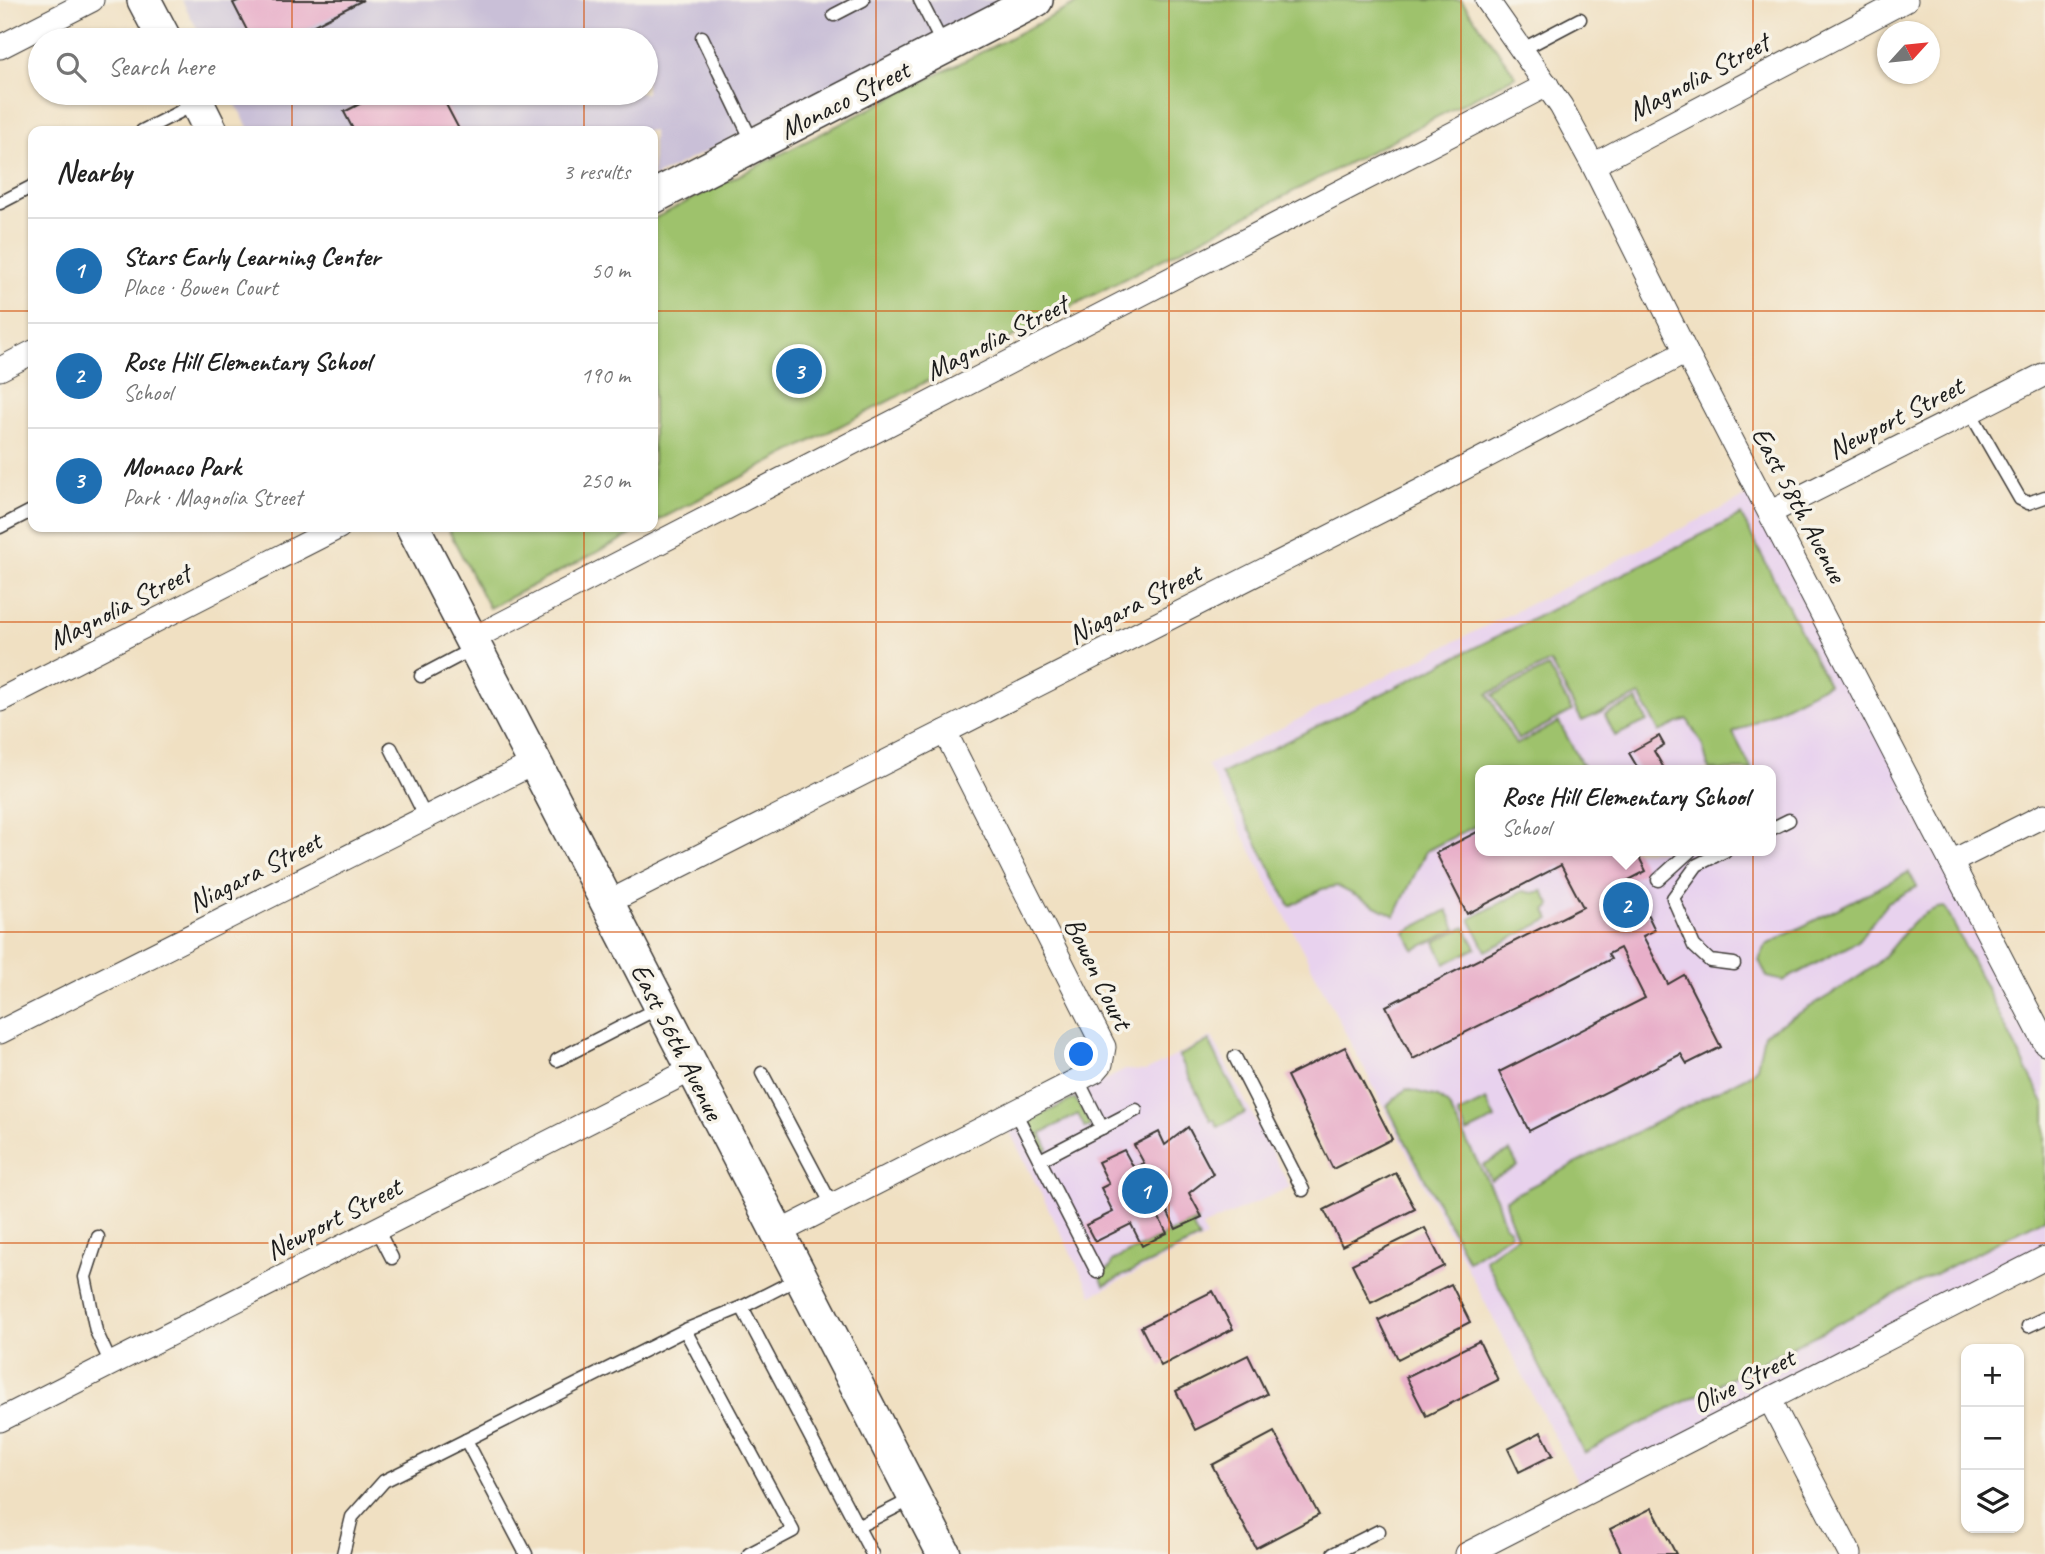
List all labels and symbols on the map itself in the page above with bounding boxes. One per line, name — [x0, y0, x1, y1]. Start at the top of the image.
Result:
north arrow — [1877, 21, 1940, 84]
street label: Magnolia Street — [1622, 23, 1778, 128]
street label: Monaco Street — [774, 51, 917, 147]
street label: Magnolia Street — [919, 285, 1076, 388]
pin: 3 — [776, 345, 822, 397]
street label: Newport Street — [1822, 367, 1971, 467]
street label: East 58th Avenue — [1744, 420, 1856, 590]
street label: Magnolia Street — [42, 554, 199, 657]
street label: Niagara Street — [1062, 554, 1209, 652]
street label: Niagara Street — [182, 822, 329, 920]
pin: 2 — [1603, 879, 1649, 931]
street label: Bowen Court — [1056, 912, 1142, 1037]
street label: East 56th Avenue — [623, 957, 733, 1127]
your location — [1064, 1037, 1098, 1071]
pin: 1 — [1122, 1165, 1168, 1217]
street label: Newport Street — [260, 1168, 409, 1268]
street label: Olive Street — [1686, 1339, 1803, 1421]

